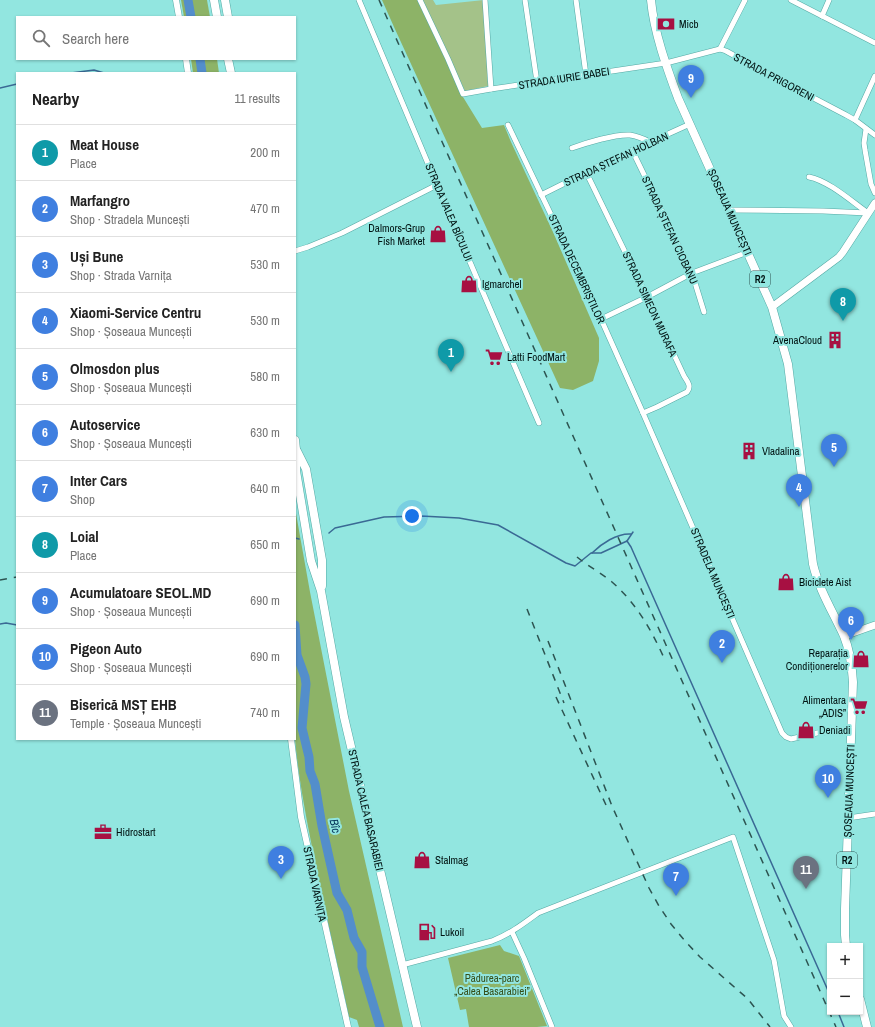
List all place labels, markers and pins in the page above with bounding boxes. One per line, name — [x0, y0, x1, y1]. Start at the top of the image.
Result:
bank icon: Micb — [656, 14, 676, 34]
place label: Micb — [679, 17, 699, 31]
pin: 9 — [678, 65, 704, 98]
place label: Dalmors-Grup Fish Market — [368, 221, 425, 248]
shop icon: Dalmors-Grup Fish Market — [428, 224, 448, 244]
shop icon: Igmarchel — [459, 274, 479, 294]
place label: Igmarchel — [482, 277, 522, 291]
pin: 8 — [830, 288, 856, 321]
building icon: AvenaCloud — [825, 330, 845, 350]
place label: AvenaCloud — [772, 333, 822, 347]
pin: 1 — [438, 339, 464, 372]
supermarket icon: Latti FoodMart — [484, 347, 504, 367]
place label: Latti FoodMart — [507, 350, 566, 364]
pin: 5 — [821, 434, 847, 467]
building icon: Vladalina — [739, 441, 759, 461]
place label: Vladalina — [762, 444, 800, 458]
pin: 4 — [786, 474, 812, 507]
shop icon: Biciclete Aist — [776, 572, 796, 592]
place label: Biciclete Aist — [799, 575, 852, 589]
pin: 6 — [838, 607, 864, 640]
pin: 2 — [709, 630, 735, 663]
place label: Reparația Condiționerelor — [786, 646, 848, 673]
shop icon: Reparația Condiționerelor — [851, 649, 871, 669]
place label: Alimentara „ADIS” — [801, 693, 846, 720]
supermarket icon: Alimentara „ADIS” — [849, 696, 869, 716]
shop icon: Deniadi — [796, 720, 816, 740]
place label: Deniadi — [819, 723, 851, 737]
pin: 10 — [815, 765, 841, 798]
office icon: Hidrostart — [93, 822, 113, 842]
place label: Hidrostart — [116, 825, 156, 839]
pin: 3 — [268, 846, 294, 879]
shop icon: Stalmag — [412, 850, 432, 870]
place label: Stalmag — [435, 853, 468, 867]
pin: 11 — [793, 856, 819, 889]
pin: 7 — [663, 863, 689, 896]
fuel station icon: Lukoil — [417, 922, 437, 942]
place label: Lukoil — [440, 925, 464, 939]

